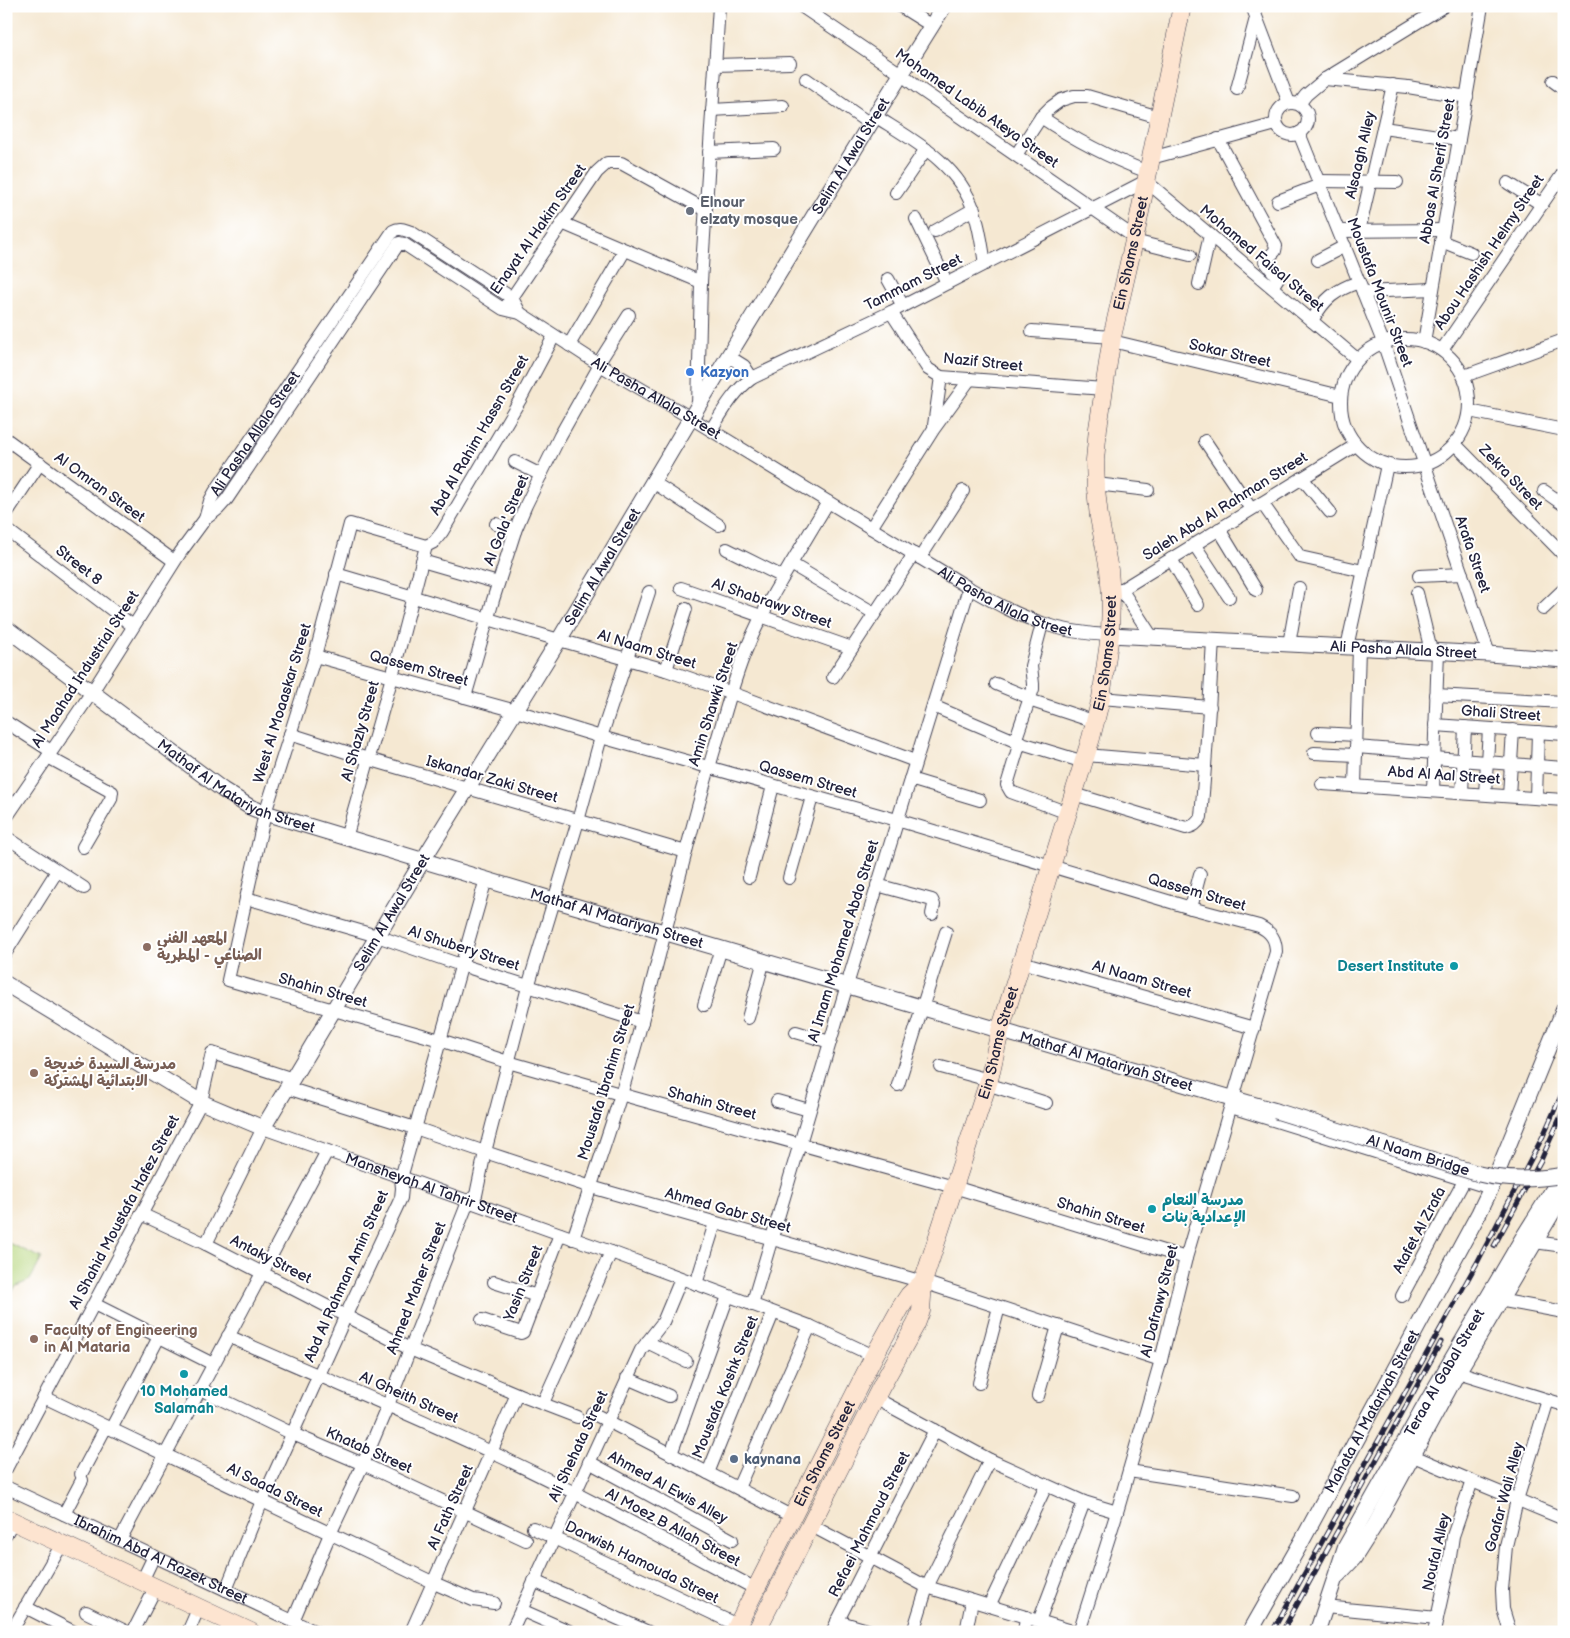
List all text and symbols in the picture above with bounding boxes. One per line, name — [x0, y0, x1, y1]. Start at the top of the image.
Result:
street label: Mohamed Labib Ateya Street — [891, 45, 1062, 172]
street label: Selim Al Awal Street — [808, 94, 894, 218]
street label: Abbas Al Sherif Street — [1415, 97, 1460, 245]
street label: Alsaagh Alley — [1341, 109, 1380, 201]
street label: Enayat Al Hakim Street — [486, 160, 591, 298]
street label: Abou Hashish Helmy Street — [1430, 171, 1549, 334]
place label: Elnour elzaty mosque — [700, 193, 798, 229]
street label: Ein Shams Street — [1109, 194, 1153, 312]
street label: Mohamed Faisal Street — [1195, 201, 1328, 316]
marker: Elnour elzaty mosque — [684, 205, 696, 217]
street label: Moustafa Mounir Street — [1342, 215, 1417, 370]
street label: Tammam Street — [861, 250, 965, 315]
street label: Sokar Street — [1187, 335, 1273, 372]
street label: Nazif Street — [942, 349, 1024, 376]
street label: Abd Al Rahim Hassn Street — [426, 351, 533, 519]
street label: Ali Pasha Allala Street — [588, 353, 724, 444]
place label: Kazyon — [700, 363, 749, 382]
marker: Kazyon — [684, 366, 696, 378]
street label: Ali Pasha Allala Street — [206, 367, 305, 500]
street label: Zekra Street — [1474, 440, 1547, 514]
street label: Al Omran Street — [51, 448, 149, 527]
street label: Saleh Abd Al Rahman Street — [1139, 448, 1311, 565]
street label: Al Gala' Street — [480, 472, 533, 568]
street label: Selim Al Awal Street — [561, 504, 645, 629]
street label: Arafa Street — [1450, 513, 1495, 596]
street label: Street 8 — [52, 541, 106, 590]
street label: Ali Pasha Allala Street — [934, 562, 1074, 641]
street label: Al Shabrawy Street — [709, 574, 835, 633]
street label: Al Maahad Industrial Street — [27, 587, 144, 751]
street label: Ein Shams Street — [1089, 595, 1121, 713]
street label: West Al Moaaskar Street — [249, 621, 316, 785]
street label: Al Naam Street — [595, 625, 699, 674]
street label: Ali Pasha Allala Street — [1330, 637, 1478, 663]
street label: Amin Shawki Street — [685, 639, 743, 768]
street label: Qassem Street — [368, 646, 471, 691]
street label: Al Shazly Street — [337, 678, 384, 783]
street label: Ghali Street — [1460, 701, 1542, 726]
street label: Mathaf Al Matariyah Street — [153, 735, 318, 838]
street label: Iskandar Zaki Street — [424, 752, 560, 807]
street label: Qassem Street — [757, 756, 860, 803]
street label: Abd Al Aal Street — [1387, 762, 1501, 789]
street label: Al Imam Mohamed Abdo Street — [804, 837, 883, 1045]
street label: Selim Al Awal Street — [350, 850, 435, 975]
street label: Qassem Street — [1146, 869, 1249, 916]
street label: Mathaf Al Matariyah Street — [528, 884, 706, 953]
street label: Al Shubery Street — [406, 921, 522, 976]
place label: المعهد الفني الصناعي - المطرية — [157, 929, 262, 969]
marker: المعهد الفني الصناعي - المطرية — [141, 941, 153, 953]
street label: Al Naam Street — [1090, 956, 1194, 1003]
place label: Desert Institute — [1337, 957, 1444, 976]
marker: Desert Institute — [1448, 960, 1460, 972]
street label: Shahin Street — [276, 969, 370, 1012]
street label: Ein Shams Street — [974, 984, 1023, 1102]
street label: Moustafa Ibrahim Street — [574, 1001, 639, 1162]
street label: Mathaf Al Matariyah Street — [1017, 1028, 1195, 1096]
place label: مدرسة السيدة خديجة الابتدائية المشتركة — [44, 1055, 176, 1091]
marker: مدرسة السيدة خديجة الابتدائية المشتركة — [28, 1067, 40, 1079]
street label: Shahin Street — [665, 1083, 759, 1125]
street label: Al Shahid Moustafa Hafez Street — [65, 1111, 184, 1313]
street label: Al Naam Bridge — [1364, 1131, 1472, 1181]
street label: Mansheyah Al Tahrir Street — [343, 1149, 520, 1228]
street label: Ahmed Gabr Street — [663, 1183, 793, 1238]
street label: Atafet Al Zrafa — [1389, 1184, 1450, 1277]
street label: Abd Al Rahman Amin Street — [300, 1187, 393, 1365]
place label: مدرسة النعام الإعدادية بنات — [1162, 1191, 1246, 1227]
street label: Shahin Street — [1055, 1193, 1148, 1238]
marker: مدرسة النعام الإعدادية بنات — [1146, 1203, 1158, 1215]
street label: Ahmed Maher Street — [382, 1219, 451, 1357]
street label: Antaky Street — [227, 1231, 315, 1288]
street label: Yasin Street — [499, 1242, 547, 1325]
street label: Al Dafrawy Street — [1136, 1243, 1183, 1359]
street label: Teraa Al Gabal Street — [1400, 1305, 1489, 1440]
street label: Moustafa Koshk Street — [688, 1313, 763, 1461]
place label: Faculty of Engineering in Al Mataria — [44, 1321, 198, 1357]
street label: Mahata Al Matariyah Street — [1321, 1326, 1424, 1497]
marker: Faculty of Engineering in Al Mataria — [28, 1333, 40, 1345]
street label: Al Gheith Street — [356, 1367, 462, 1428]
marker: 10 Mohamed Salamah — [178, 1368, 190, 1380]
place label: 10 Mohamed Salamah — [140, 1382, 228, 1418]
street label: Ali Shehata Street — [544, 1387, 613, 1505]
street label: Ein Shams Street — [790, 1397, 860, 1510]
street label: Khatab Street — [323, 1423, 415, 1478]
street label: Gaafar Wali Alley — [1481, 1440, 1528, 1554]
street label: Ahmed Al Ewis Alley — [605, 1447, 731, 1528]
street label: Refaei Mahmoud Street — [824, 1448, 915, 1600]
place label: kaynana — [744, 1450, 801, 1469]
marker: kaynana — [728, 1453, 740, 1465]
street label: Al Saada Street — [224, 1459, 326, 1522]
street label: Al Fath Street — [423, 1461, 478, 1553]
street label: Al Moez B Allah Street — [602, 1484, 744, 1571]
street label: Ibrahim Abd Al Razek Street — [71, 1511, 251, 1609]
street label: Noufal Alley — [1418, 1511, 1455, 1593]
street label: Darwish Hamouda Street — [562, 1517, 722, 1608]

